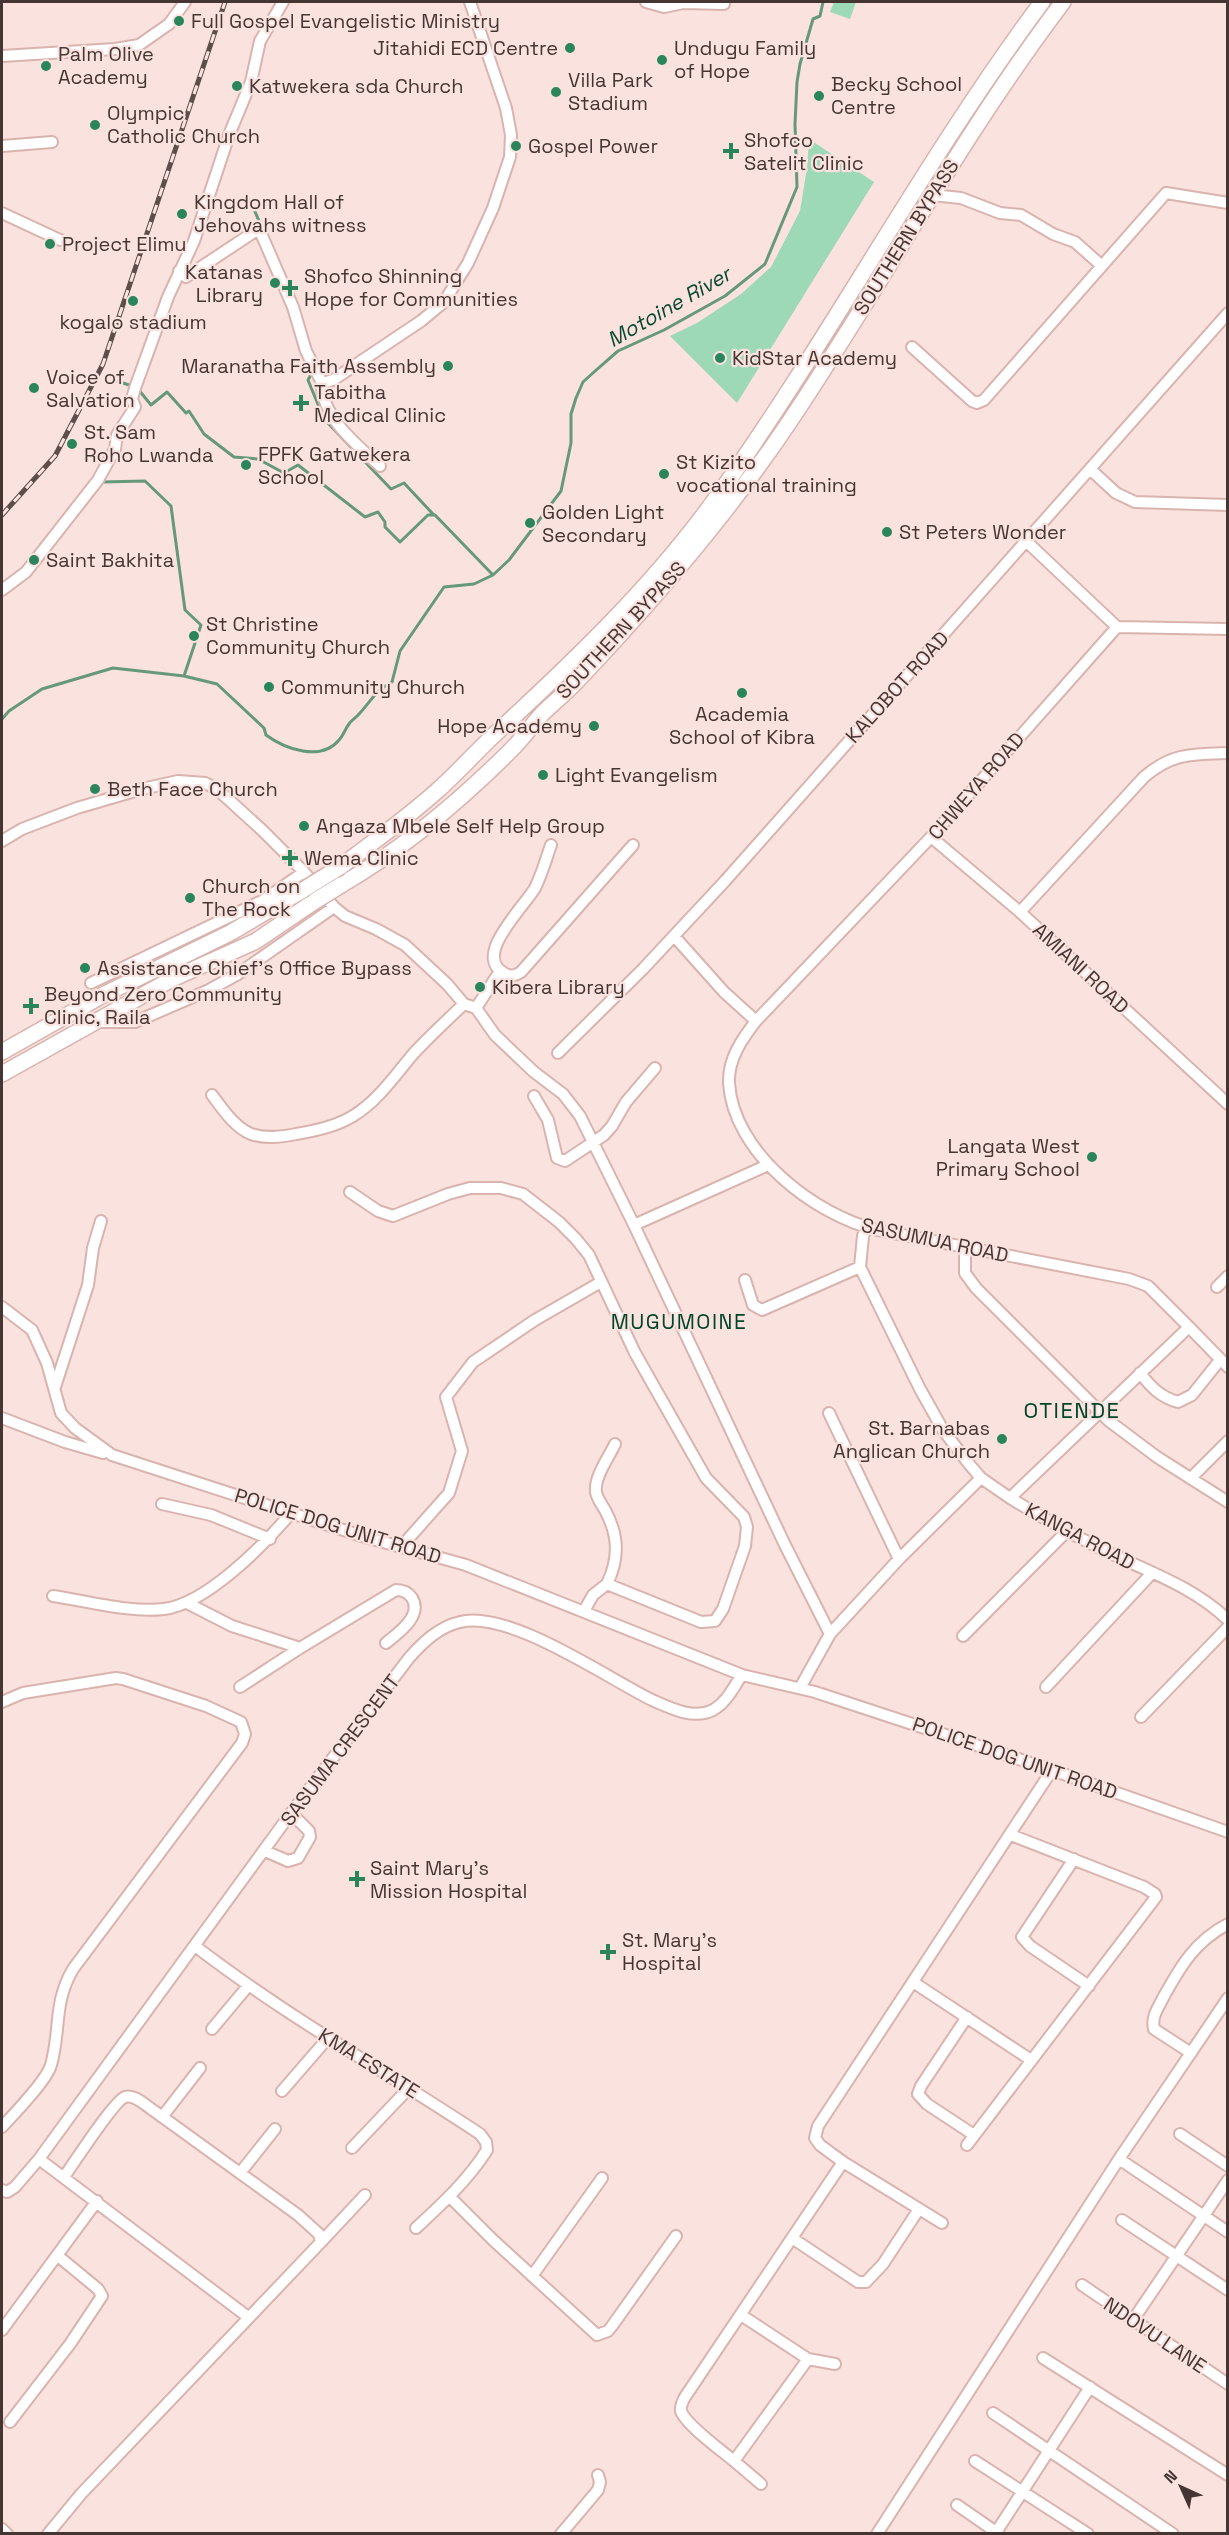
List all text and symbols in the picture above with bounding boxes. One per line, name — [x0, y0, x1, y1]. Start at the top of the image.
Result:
place label: Full Gospel Evangelistic Ministry — [191, 8, 500, 34]
marker: Full Gospel Evangelistic Ministry — [172, 14, 186, 28]
place label: Jitahidi ECD Centre — [373, 35, 558, 61]
place label: Undugu Family of Hope — [674, 35, 816, 84]
place label: Palm Olive Academy — [58, 41, 154, 90]
marker: Jitahidi ECD Centre — [563, 41, 577, 55]
marker: Undugu Family of Hope — [655, 53, 669, 67]
marker: Palm Olive Academy — [39, 59, 53, 73]
place label: Villa Park Stadium — [568, 67, 654, 116]
place label: Becky School Centre — [831, 71, 962, 120]
place label: Katwekera sda Church — [249, 73, 463, 99]
marker: Katwekera sda Church — [230, 79, 244, 93]
marker: Villa Park Stadium — [549, 85, 563, 99]
marker: Becky School Centre — [812, 89, 826, 103]
place label: Olympic Catholic Church — [107, 100, 260, 149]
marker: Olympic Catholic Church — [88, 118, 102, 132]
place label: Shofco Satelit Clinic — [744, 127, 864, 176]
place label: Gospel Power — [528, 133, 658, 159]
marker: Gospel Power — [509, 139, 523, 153]
marker: Shofco Satelit Clinic — [722, 142, 740, 160]
street label: SOUTHERN BYPASS — [848, 154, 964, 320]
place label: Kingdom Hall of Jehovahs witness — [194, 189, 367, 238]
marker: Kingdom Hall of Jehovahs witness — [175, 207, 189, 221]
place label: Project Elimu — [62, 231, 187, 257]
marker: Project Elimu — [43, 237, 57, 251]
place label: Katanas Library — [185, 259, 263, 308]
water label: Motoine River — [602, 259, 737, 353]
place label: Shofco Shinning Hope for Communities — [304, 263, 518, 312]
marker: Katanas Library — [268, 276, 282, 290]
marker: Shofco Shinning Hope for Communities — [281, 279, 299, 297]
marker: kogalo stadium — [126, 294, 140, 308]
place label: kogalo stadium — [59, 309, 207, 335]
place label: KidStar Academy — [732, 345, 897, 371]
marker: KidStar Academy — [713, 351, 727, 365]
place label: Maranatha Faith Assembly — [181, 353, 436, 379]
marker: Maranatha Faith Assembly — [441, 359, 455, 373]
place label: Voice of Salvation — [46, 364, 135, 413]
place label: Tabitha Medical Clinic — [314, 379, 446, 428]
marker: Voice of Salvation — [27, 381, 41, 395]
marker: Tabitha Medical Clinic — [292, 394, 310, 412]
place label: St. Sam Roho Lwanda — [84, 419, 213, 468]
marker: St. Sam Roho Lwanda — [65, 437, 79, 451]
place label: FPFK Gatwekera School — [258, 441, 411, 490]
place label: St Kizito vocational training — [676, 449, 857, 498]
marker: FPFK Gatwekera School — [239, 458, 253, 472]
marker: St Kizito vocational training — [657, 467, 671, 481]
place label: Golden Light Secondary — [542, 499, 664, 548]
marker: Golden Light Secondary — [523, 516, 537, 530]
place label: St Peters Wonder — [899, 519, 1066, 545]
marker: St Peters Wonder — [880, 525, 894, 539]
place label: Saint Bakhita — [46, 547, 174, 573]
marker: Saint Bakhita — [27, 553, 41, 567]
street label: SOUTHERN BYPASS — [550, 556, 692, 704]
place label: St Christine Community Church — [206, 611, 390, 660]
street label: KALOBOT ROAD — [840, 625, 954, 749]
marker: St Christine Community Church — [187, 629, 201, 643]
place label: Community Church — [281, 674, 465, 700]
marker: Community Church — [262, 680, 276, 694]
marker: Academia School of Kibra — [735, 686, 749, 700]
place label: Academia School of Kibra — [669, 701, 815, 750]
place label: Hope Academy — [437, 713, 582, 739]
marker: Hope Academy — [587, 719, 601, 733]
street label: CHWEYA ROAD — [922, 727, 1030, 845]
place label: Light Evangelism — [555, 762, 718, 788]
marker: Light Evangelism — [536, 768, 550, 782]
place label: Beth Face Church — [107, 776, 278, 802]
marker: Beth Face Church — [88, 782, 102, 796]
place label: Angaza Mbele Self Help Group — [316, 813, 605, 839]
marker: Angaza Mbele Self Help Group — [297, 819, 311, 833]
place label: Wema Clinic — [304, 845, 419, 871]
marker: Wema Clinic — [281, 849, 299, 867]
place label: Church on The Rock — [202, 873, 300, 922]
marker: Church on The Rock — [183, 891, 197, 905]
street label: AMIANI ROAD — [1027, 917, 1135, 1019]
place label: Assistance Chief's Office Bypass — [97, 955, 412, 981]
marker: Assistance Chief's Office Bypass — [78, 961, 92, 975]
place label: Kibera Library — [492, 974, 625, 1000]
marker: Kibera Library — [473, 980, 487, 994]
place label: Beyond Zero Community Clinic, Raila — [44, 981, 282, 1030]
marker: Beyond Zero Community Clinic, Raila — [22, 997, 40, 1015]
place label: Langata West Primary School — [936, 1133, 1080, 1182]
marker: Langata West Primary School — [1085, 1150, 1099, 1164]
street label: SASUMUA ROAD — [859, 1212, 1011, 1268]
district label: MUGUMOINE — [611, 1308, 747, 1335]
district label: OTIENDE — [1024, 1396, 1120, 1424]
place label: St. Barnabas Anglican Church — [833, 1415, 990, 1464]
marker: St. Barnabas Anglican Church — [995, 1432, 1009, 1446]
street label: POLICE DOG UNIT ROAD — [231, 1482, 445, 1570]
street label: KANGA ROAD — [1021, 1496, 1139, 1576]
street label: SASUMA CRESCENT — [274, 1669, 406, 1831]
street label: POLICE DOG UNIT ROAD — [909, 1711, 1121, 1805]
place label: Saint Mary's Mission Hospital — [370, 1855, 527, 1904]
marker: Saint Mary's Mission Hospital — [348, 1870, 366, 1888]
place label: St. Mary's Hospital — [622, 1927, 717, 1976]
marker: St. Mary's Hospital — [599, 1943, 617, 1961]
street label: KMA ESTATE — [314, 2022, 424, 2104]
street label: NDOVU LANE — [1099, 2291, 1211, 2379]
north arrow — [1151, 2457, 1211, 2517]
text: N — [1160, 2466, 1182, 2488]

